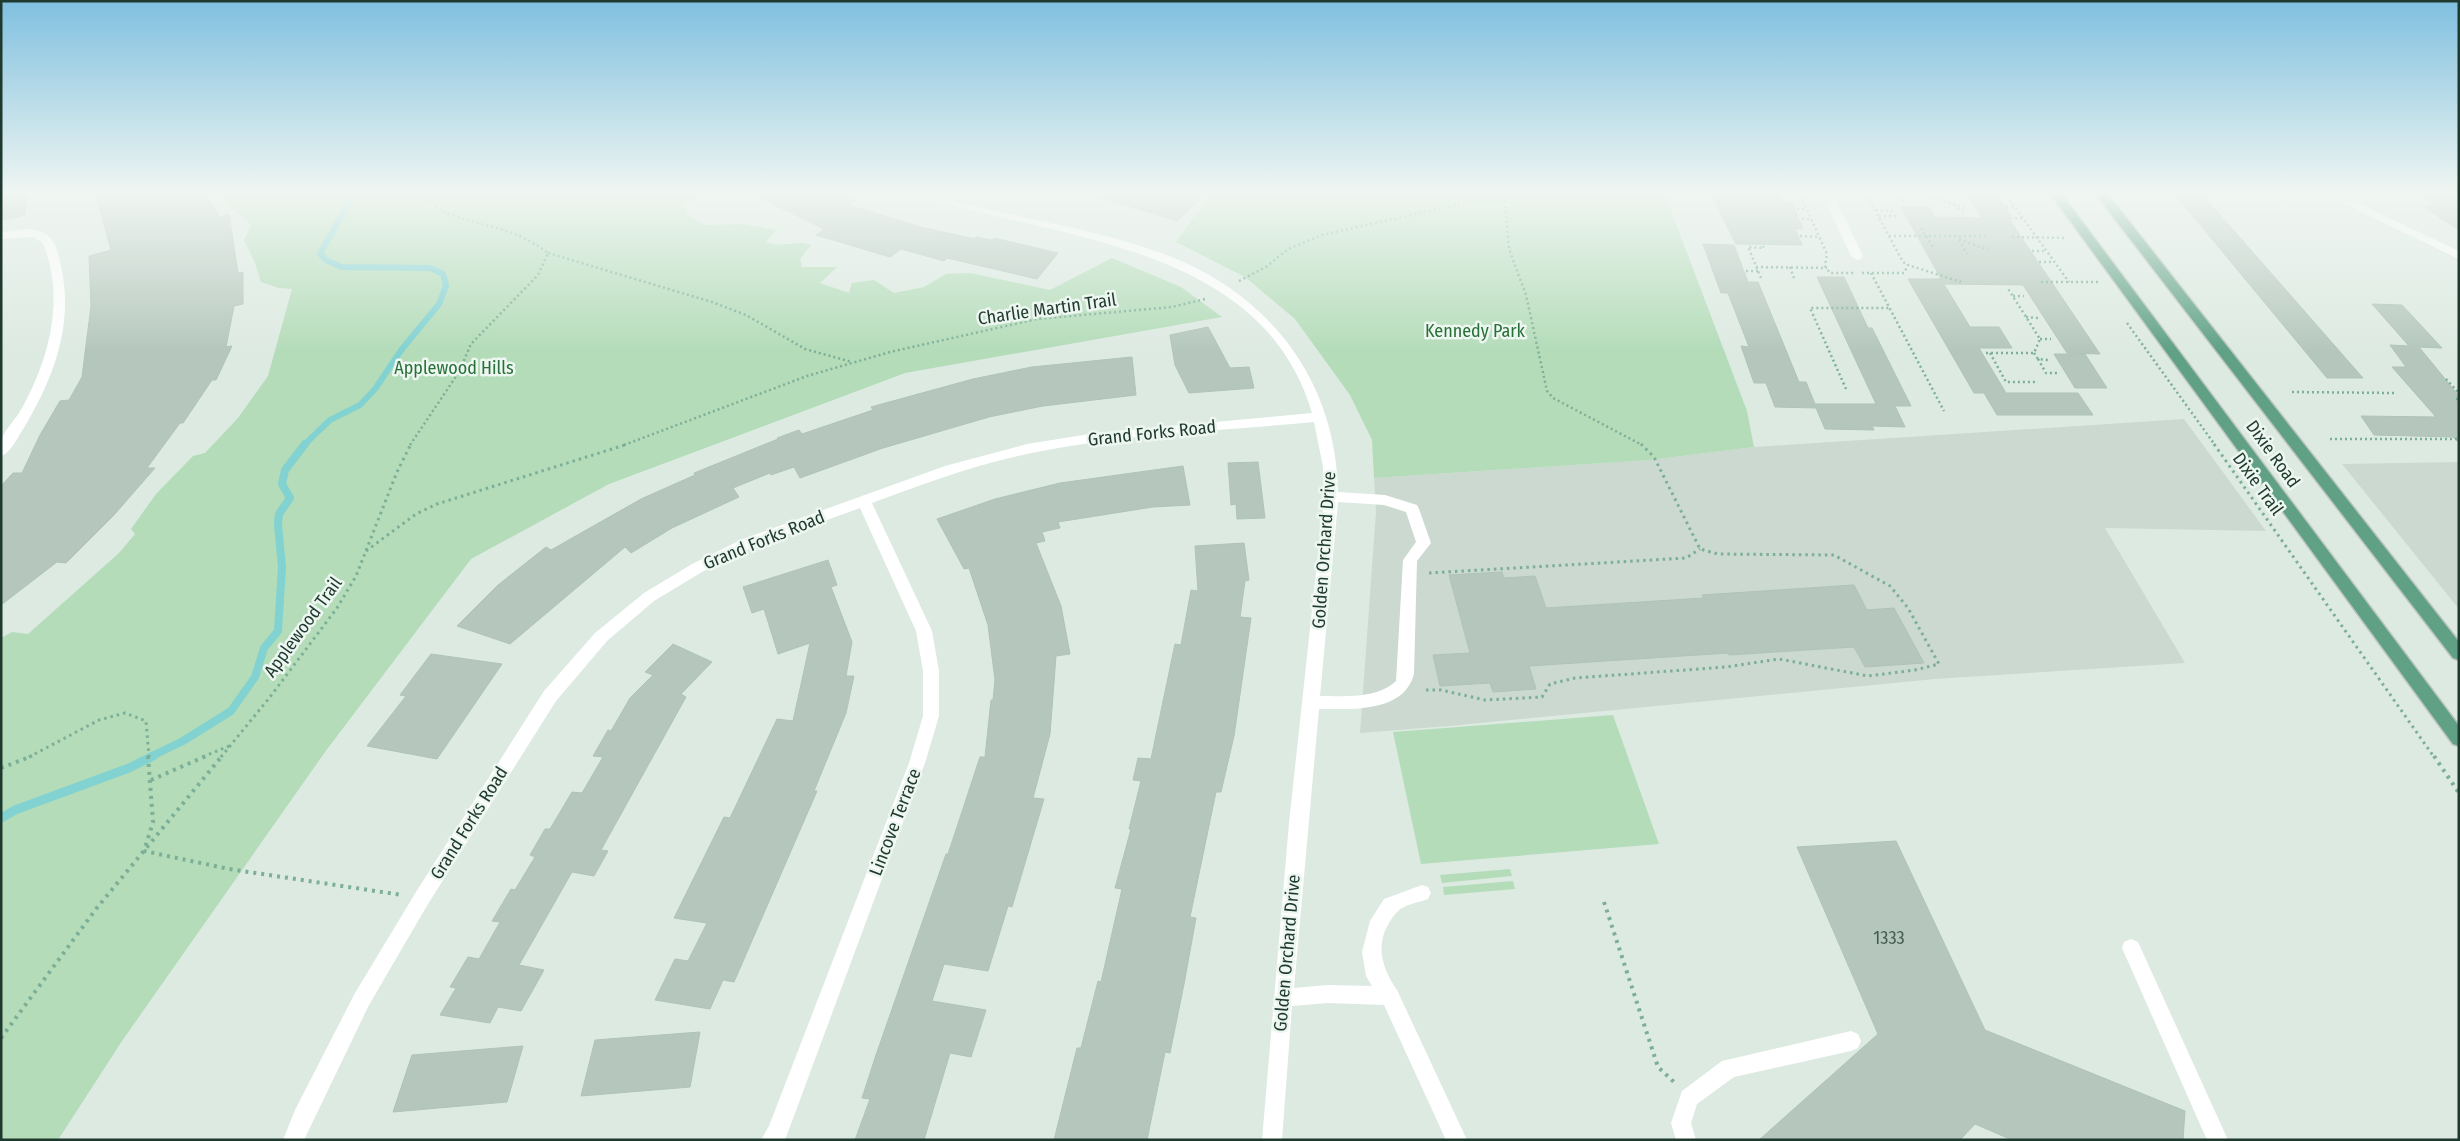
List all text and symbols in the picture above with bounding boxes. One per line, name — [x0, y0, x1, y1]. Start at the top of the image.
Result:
street label: Charlie Martin Trail — [976, 288, 1118, 330]
park label: Kennedy Park — [1425, 320, 1526, 342]
park label: Applewood Hills — [394, 357, 514, 379]
street label: Grand Forks Road — [1087, 415, 1217, 451]
street label: Dixie Road — [2241, 416, 2305, 492]
street label: Dixie Trail — [2228, 448, 2288, 520]
street label: Golden Orchard Drive — [1308, 471, 1340, 629]
street label: Grand Forks Road — [700, 506, 828, 574]
street label: Applewood Trail — [259, 572, 347, 681]
street label: Grand Forks Road — [426, 763, 512, 883]
street label: Lincove Terrace — [864, 765, 926, 879]
street label: Golden Orchard Drive — [1269, 873, 1305, 1032]
house number: 1333 — [1873, 927, 1905, 949]

